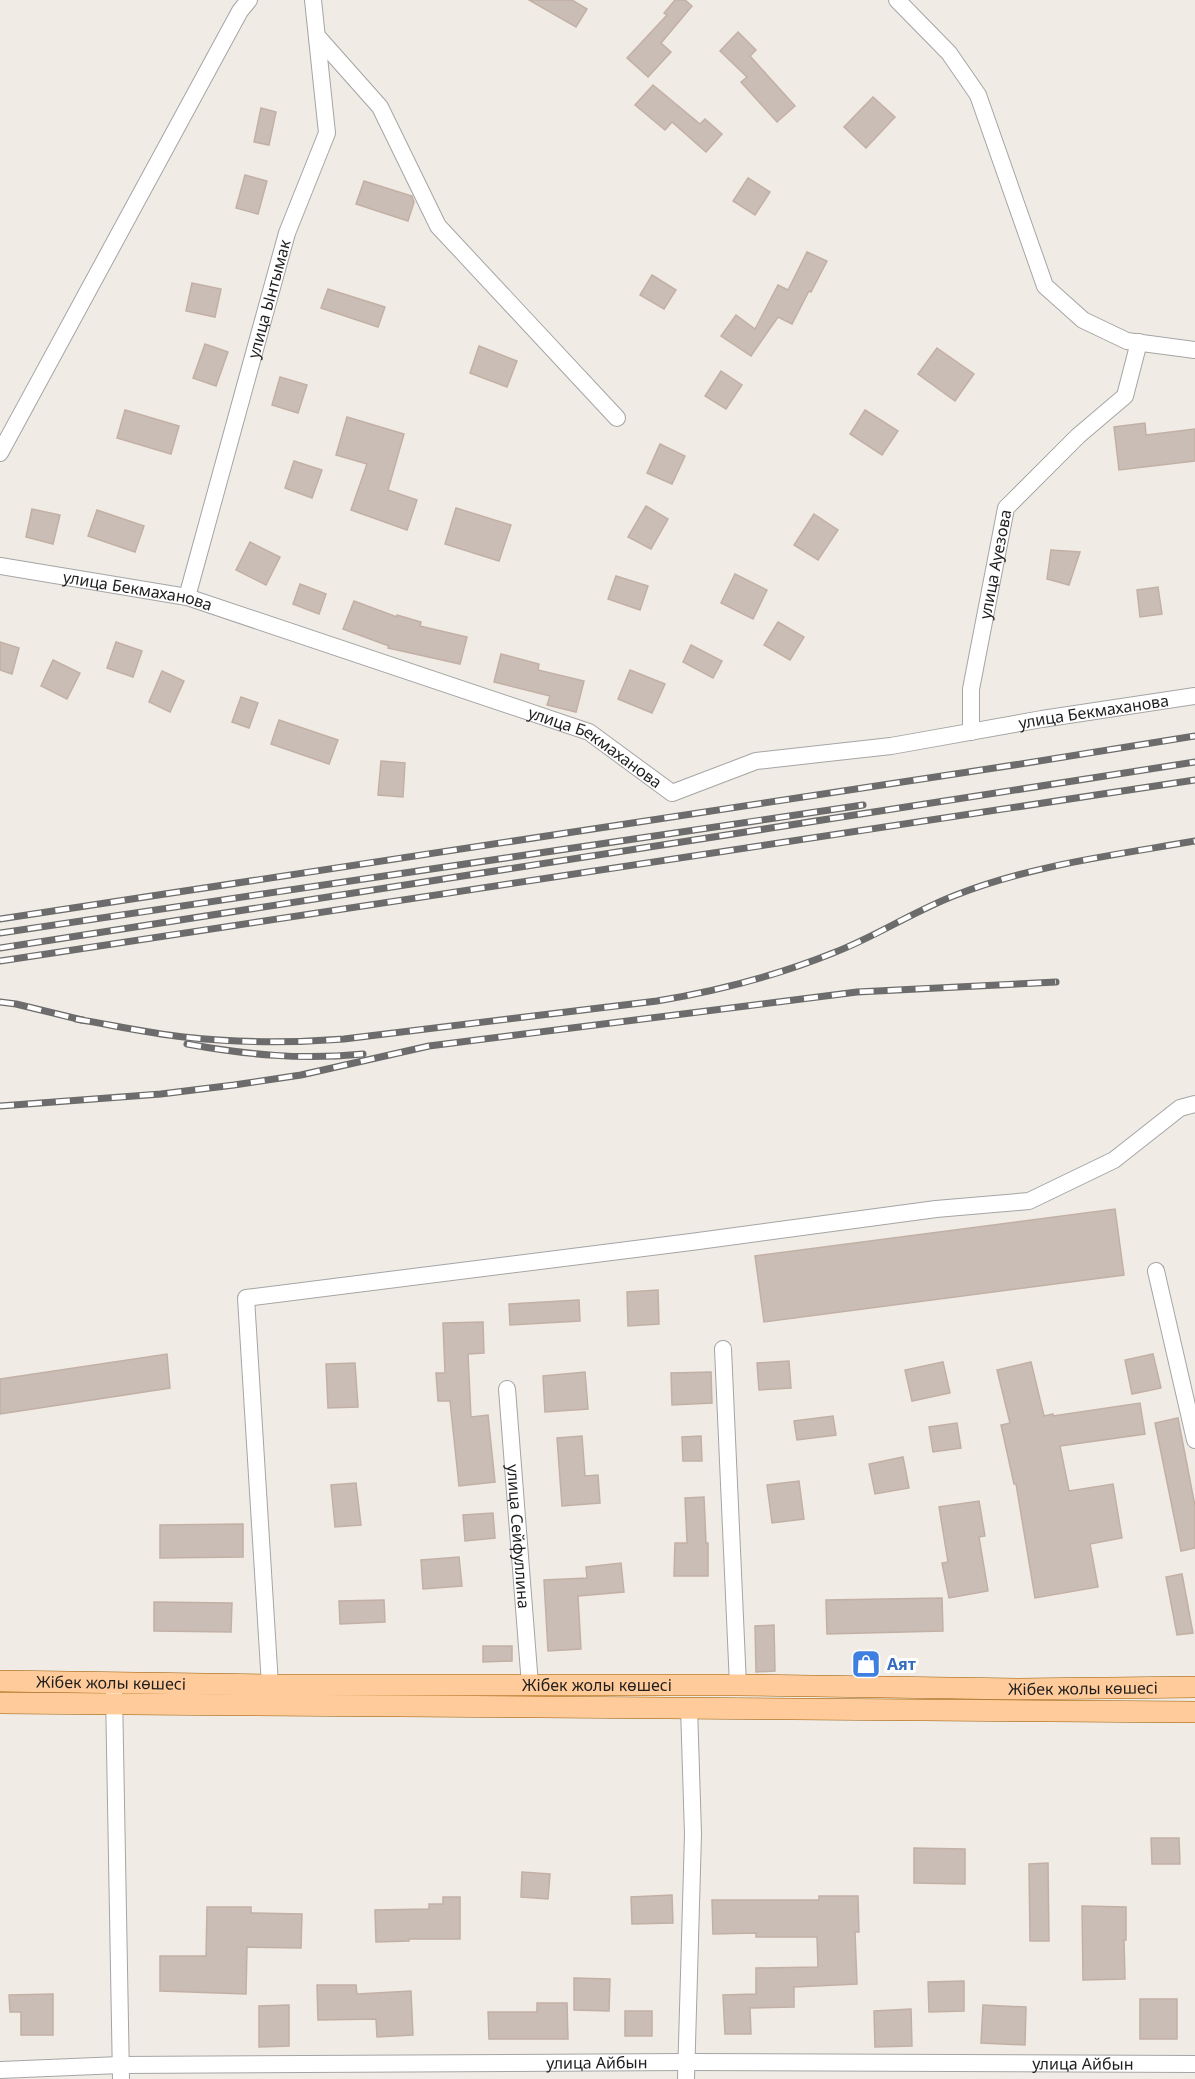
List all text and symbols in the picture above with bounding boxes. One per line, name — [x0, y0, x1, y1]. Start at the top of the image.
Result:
street label: улица Ынтымак — [242, 237, 296, 361]
street label: улица Ауезова — [974, 508, 1016, 621]
street label: улица Бекмаханова — [62, 566, 215, 616]
street label: улица Бекмаханова — [1017, 689, 1170, 734]
street label: улица Бекмаханова — [525, 701, 667, 793]
street label: улица Сейфуллина — [502, 1464, 535, 1610]
shop icon: Аят — [850, 1648, 882, 1680]
place label: Аят — [887, 1653, 916, 1675]
street label: Жібек жолы көшесі — [36, 1671, 186, 1695]
street label: Жібек жолы көшесі — [522, 1674, 672, 1696]
street label: Жібек жолы көшесі — [1008, 1676, 1158, 1700]
street label: улица Айбын — [546, 2051, 648, 2074]
street label: улица Айбын — [1032, 2052, 1134, 2075]

